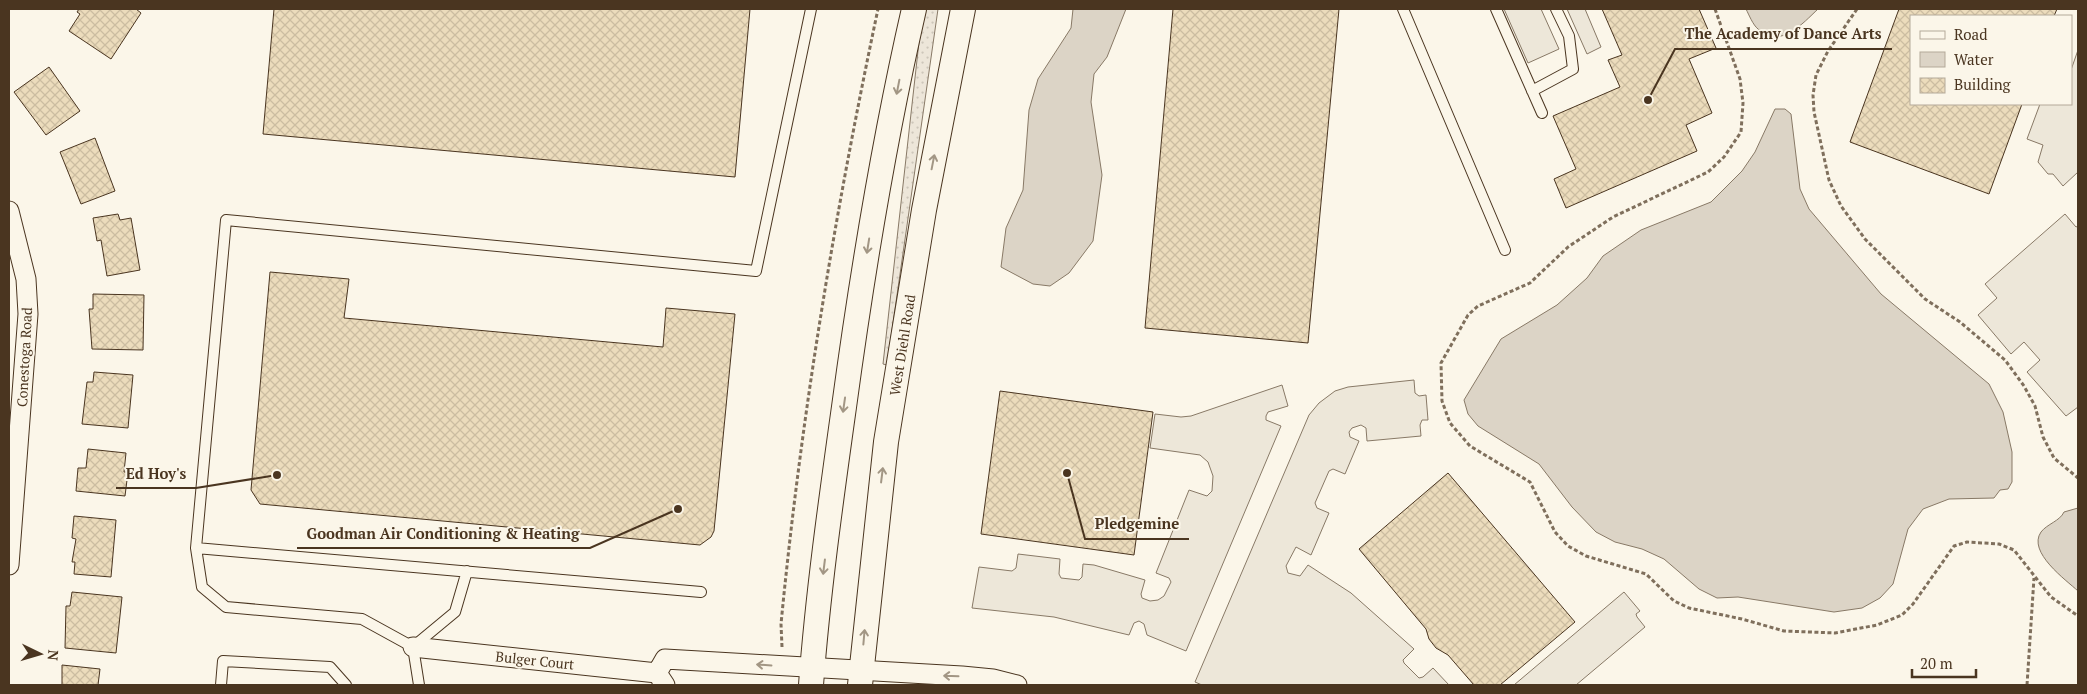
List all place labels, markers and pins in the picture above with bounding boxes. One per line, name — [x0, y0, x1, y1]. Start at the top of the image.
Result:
callout: The Academy of Dance Arts — [1675, 19, 1892, 49]
callout: Ed Hoy's — [116, 458, 196, 488]
callout: Pledgemine — [1085, 509, 1189, 539]
callout: Goodman Air Conditioning & Heating — [297, 518, 590, 548]

